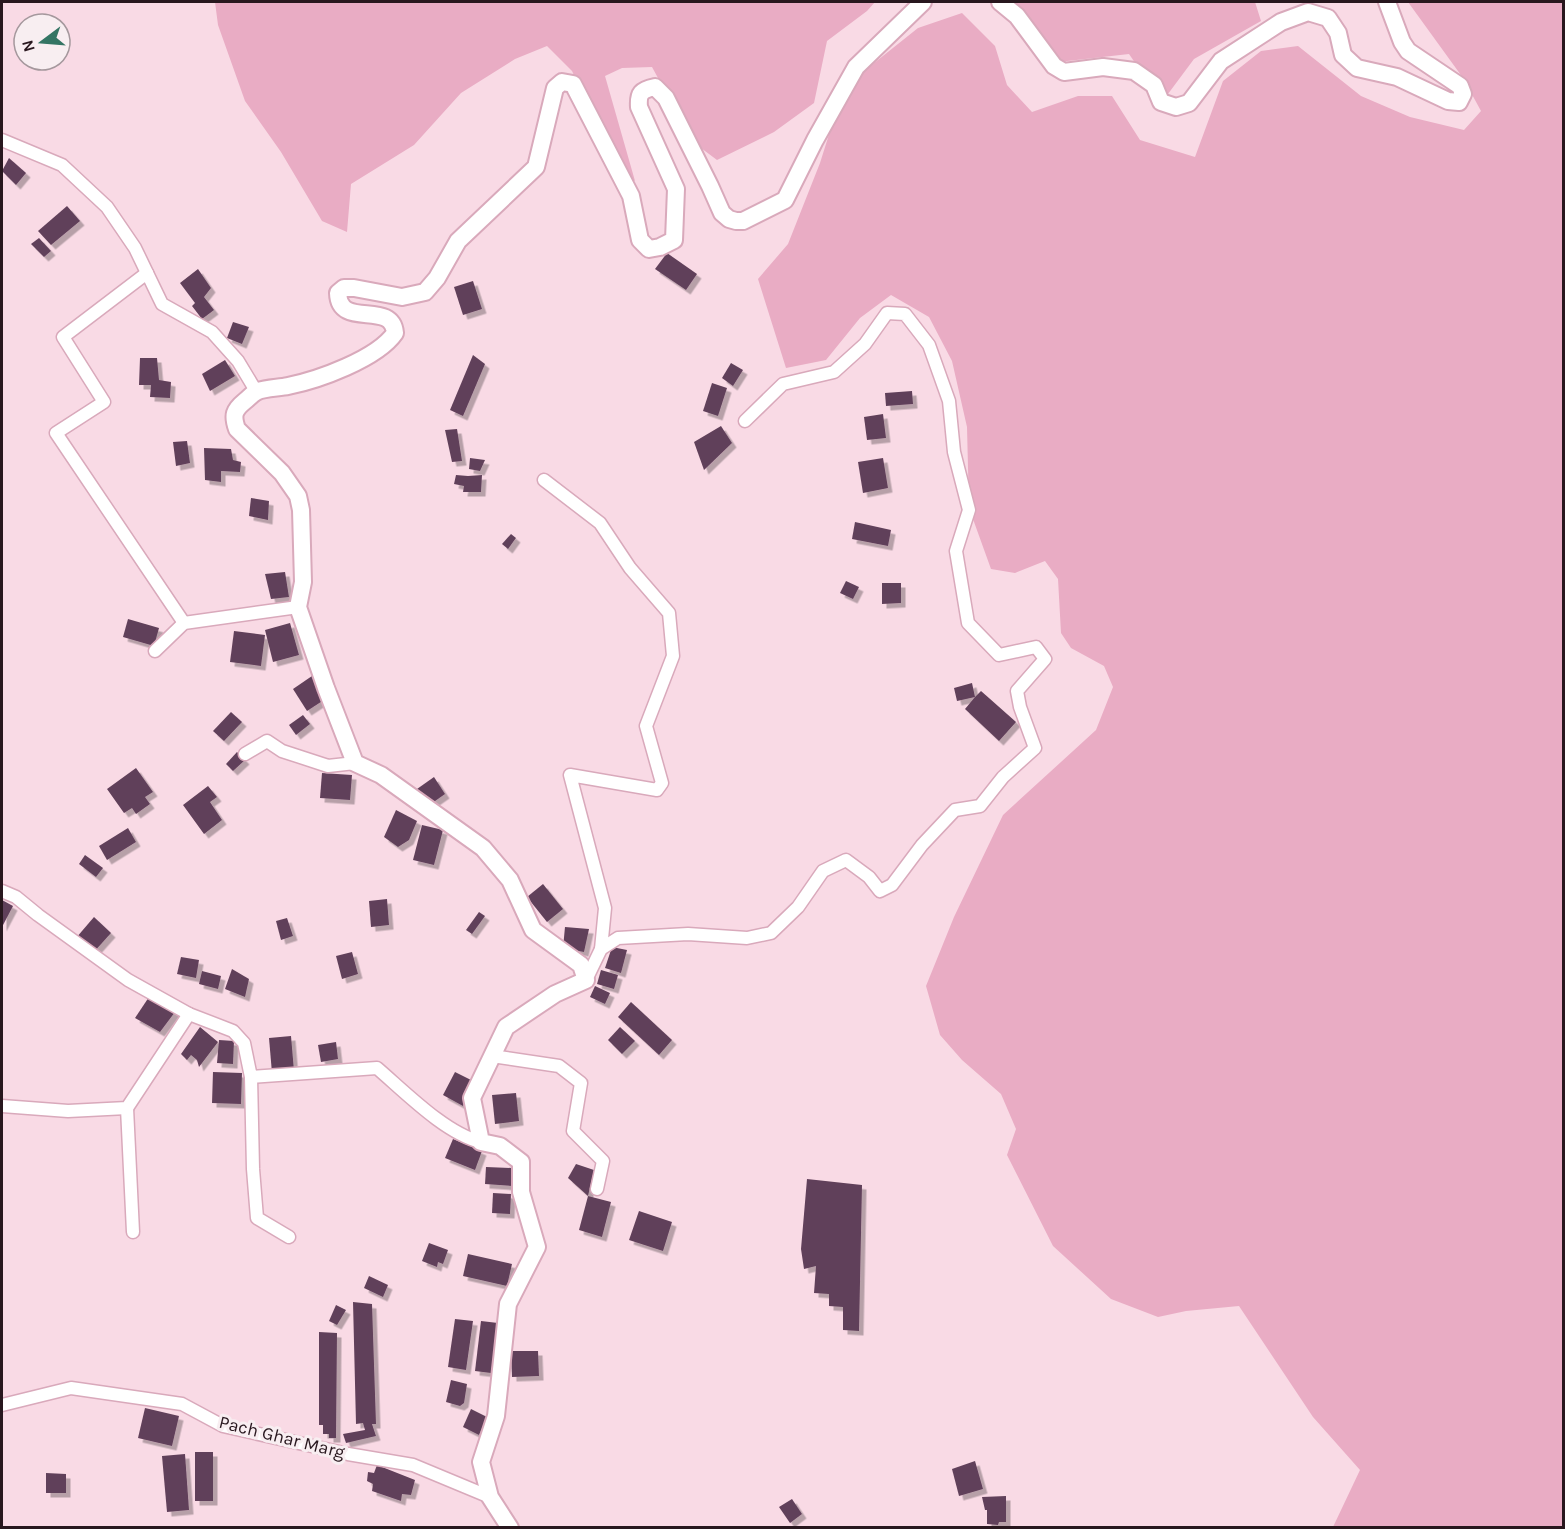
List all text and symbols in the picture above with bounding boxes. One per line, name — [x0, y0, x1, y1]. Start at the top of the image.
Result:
north arrow — [12, 12, 72, 72]
text: N — [17, 38, 39, 54]
street label: Pach Ghar Marg — [217, 1411, 347, 1463]

